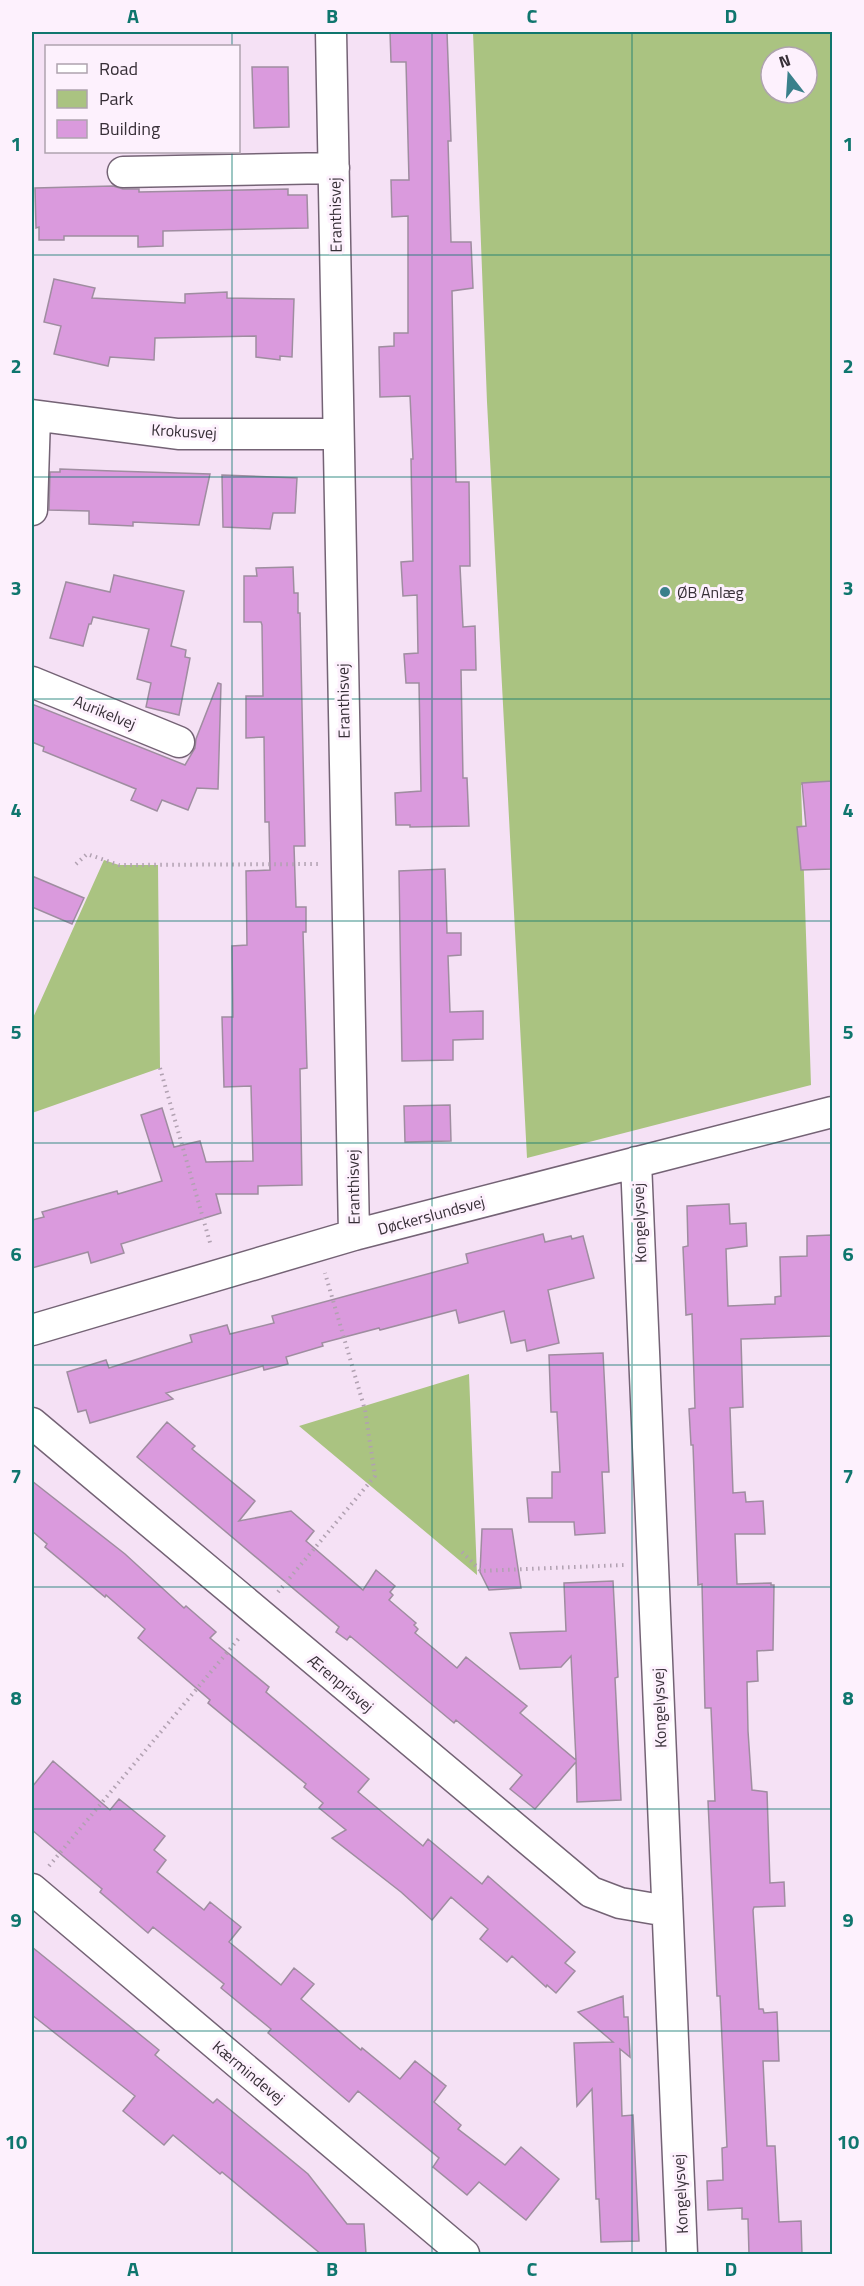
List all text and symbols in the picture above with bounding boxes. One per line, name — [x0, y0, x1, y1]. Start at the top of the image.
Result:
text: A — [127, 0, 139, 31]
text: B — [326, 0, 338, 31]
text: C — [527, 0, 538, 31]
text: D — [725, 0, 737, 31]
legend — [45, 45, 240, 153]
north arrow — [759, 45, 819, 105]
text: N — [776, 48, 793, 74]
text: Road — [99, 55, 138, 82]
text: Park — [99, 85, 134, 112]
text: Building — [99, 115, 160, 142]
text: 1 — [10, 128, 22, 159]
text: 1 — [842, 128, 854, 159]
street label: Eranthisvej — [322, 177, 348, 253]
text: 2 — [10, 350, 22, 381]
text: 2 — [842, 350, 854, 381]
street label: Krokusvej — [151, 417, 217, 445]
text: 3 — [10, 572, 22, 603]
text: 3 — [842, 572, 854, 603]
place label: ØB Anlæg — [677, 580, 744, 604]
marker: ØB Anlæg — [658, 585, 672, 599]
street label: Eranthisvej — [330, 663, 356, 739]
street label: Aurikelvej — [70, 689, 140, 735]
text: 4 — [10, 794, 22, 825]
text: 4 — [842, 794, 854, 825]
text: 5 — [10, 1016, 22, 1047]
text: 5 — [842, 1016, 854, 1047]
street label: Eranthisvej — [340, 1149, 366, 1225]
street label: Kongelysvej — [626, 1183, 652, 1263]
street label: Døckerslundsvej — [375, 1189, 487, 1241]
text: 6 — [10, 1238, 22, 1269]
text: 6 — [842, 1238, 854, 1269]
text: 7 — [10, 1460, 22, 1491]
text: 7 — [842, 1460, 854, 1491]
street label: Ærenprisvej — [303, 1648, 379, 1718]
street label: Kongelysvej — [646, 1668, 672, 1748]
text: 8 — [10, 1682, 22, 1713]
text: 8 — [842, 1682, 854, 1713]
text: 9 — [10, 1904, 22, 1935]
text: 9 — [842, 1904, 854, 1935]
street label: Kærmindevej — [207, 2034, 291, 2110]
text: 10 — [5, 2126, 27, 2157]
text: 10 — [837, 2126, 859, 2157]
street label: Kongelysvej — [666, 2153, 694, 2235]
text: A — [127, 2253, 139, 2284]
text: B — [326, 2253, 338, 2284]
text: C — [527, 2253, 538, 2284]
text: D — [725, 2253, 737, 2284]

